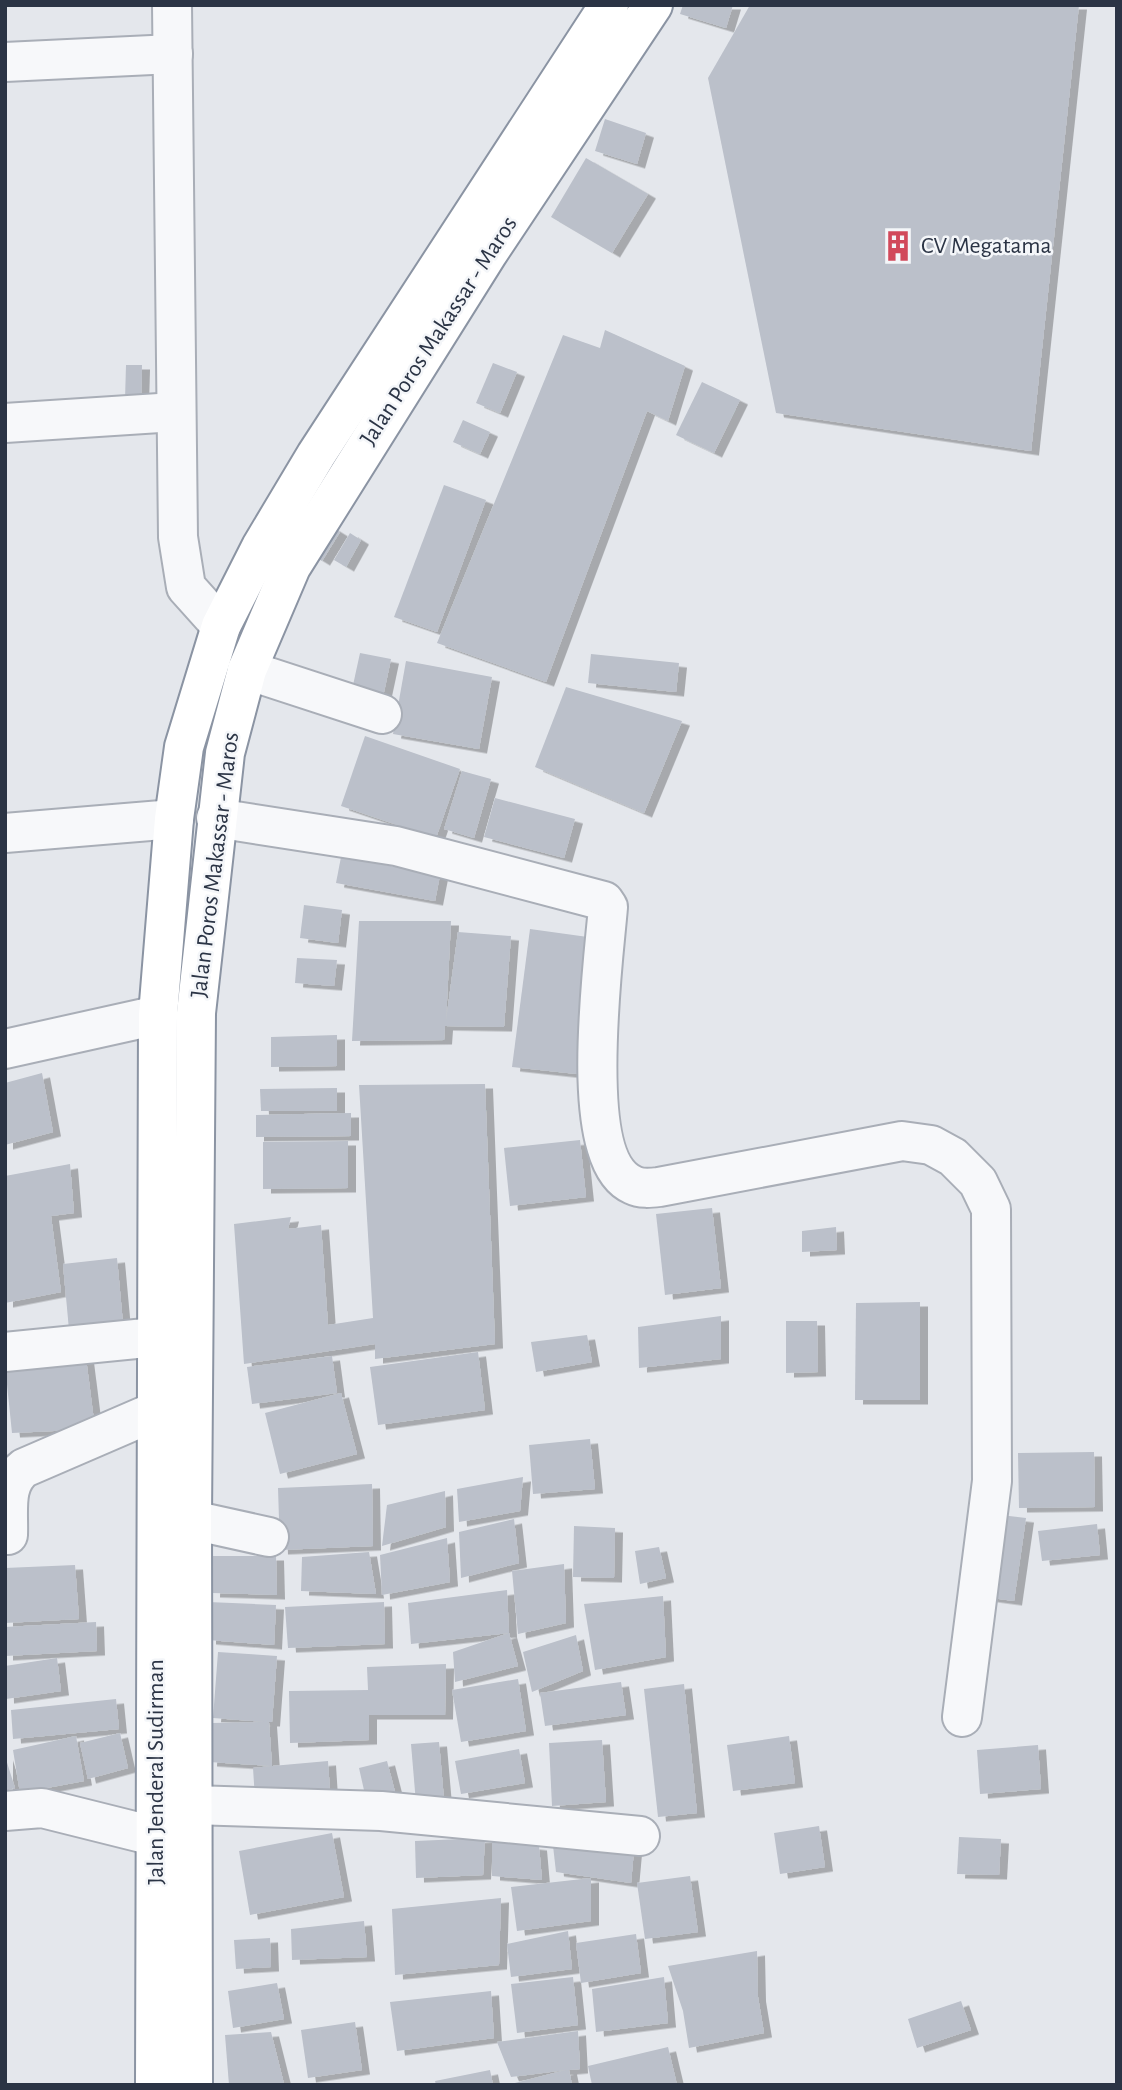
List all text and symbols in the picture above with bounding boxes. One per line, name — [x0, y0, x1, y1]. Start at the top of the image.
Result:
street label: Jalan Poros Makassar - Maros — [356, 212, 522, 450]
building icon: CV Megatama — [881, 229, 915, 263]
place label: CV Megatama — [921, 234, 1052, 258]
street label: Jalan Poros Makassar - Maros — [187, 731, 243, 999]
street label: Jalan Jenderal Sudirman — [144, 1659, 168, 1885]

